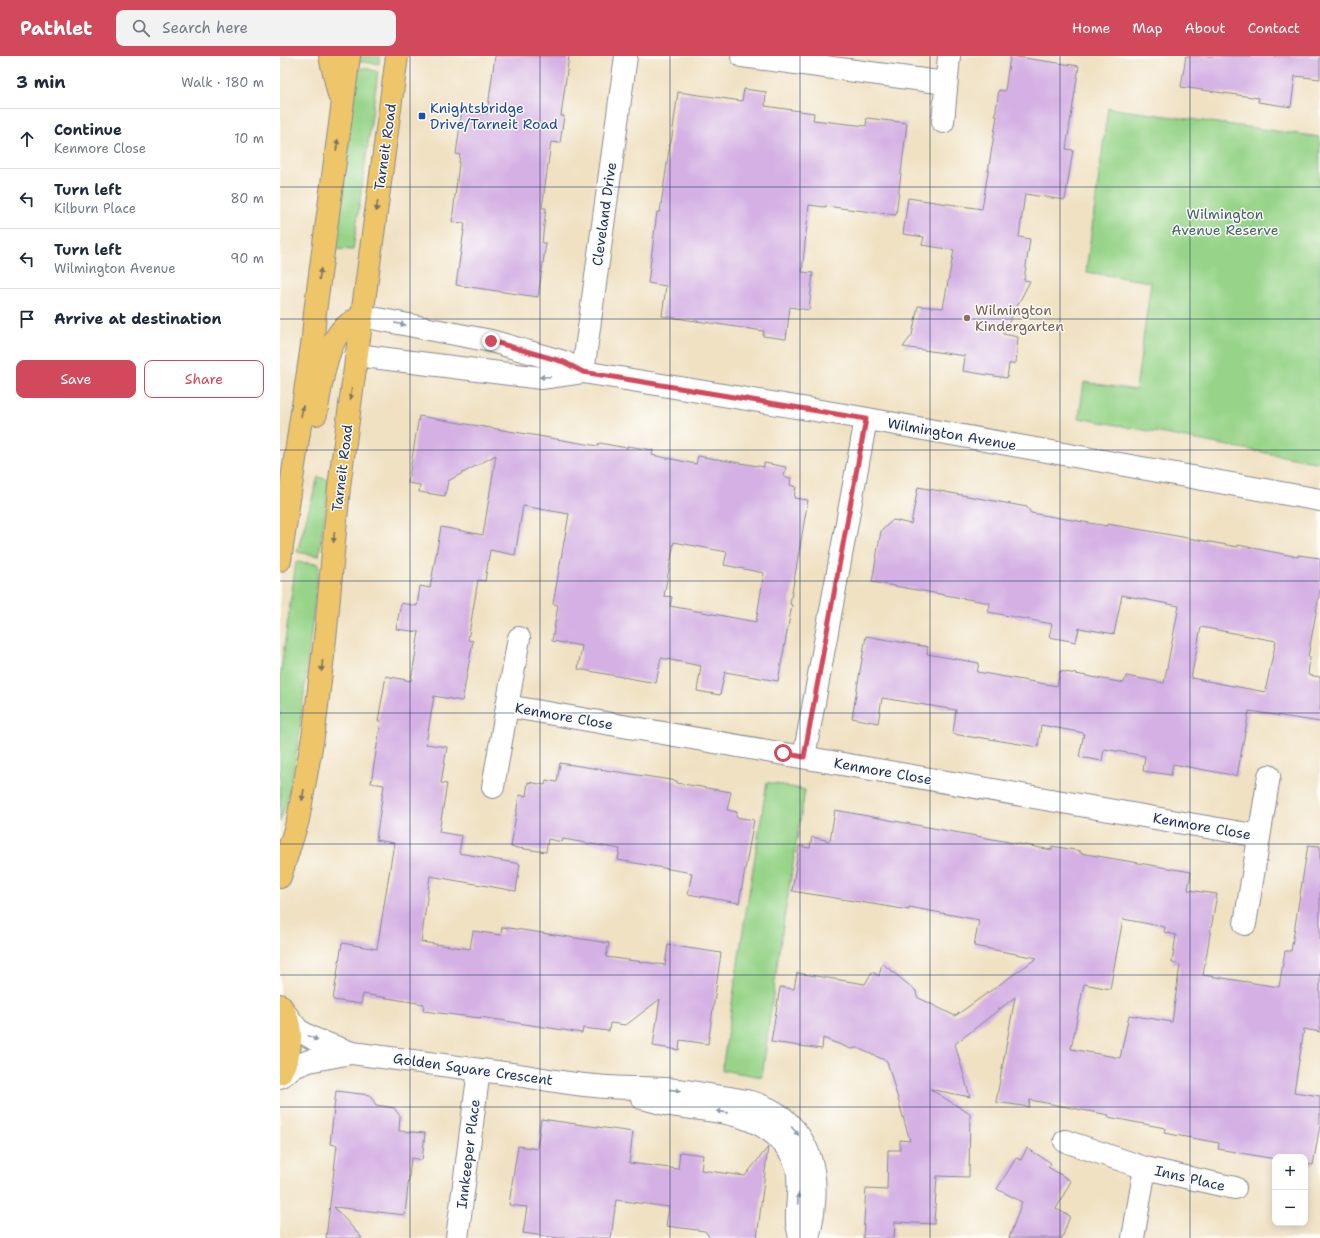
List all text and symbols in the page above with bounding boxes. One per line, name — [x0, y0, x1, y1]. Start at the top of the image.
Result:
search box — [116, 10, 396, 46]
text: Pathlet — [20, 16, 92, 41]
icon: search — [130, 17, 152, 39]
text: Search here — [162, 18, 248, 38]
text: Home — [1072, 19, 1111, 37]
text: Map — [1133, 19, 1163, 37]
text: About — [1185, 19, 1226, 37]
text: Contact — [1248, 19, 1300, 37]
text: 3 min — [16, 71, 66, 93]
text: Walk · 180 m — [181, 74, 264, 91]
place label: Knightsbridge Drive/Tarneit Road — [430, 99, 558, 133]
street label: Tarneit Road — [370, 102, 400, 192]
marker: Knightsbridge Drive/Tarneit Road — [417, 111, 427, 121]
text: Continue — [54, 120, 122, 140]
icon: ahead — [16, 128, 38, 150]
text: 10 m — [234, 130, 264, 147]
one-way arrow — [334, 139, 340, 151]
text: Kenmore Close — [54, 140, 146, 157]
street label: Cleveland Drive — [588, 161, 620, 267]
text: Turn left — [54, 180, 122, 200]
icon: left — [16, 188, 38, 210]
text: 80 m — [230, 190, 264, 207]
text: Kilburn Place — [54, 200, 136, 217]
one-way arrow — [374, 200, 380, 212]
park label: Wilmington Avenue Reserve — [1171, 205, 1279, 239]
text: Turn left — [54, 240, 122, 260]
icon: left — [16, 248, 38, 270]
text: 90 m — [230, 250, 264, 267]
text: Wilmington Avenue — [54, 260, 176, 277]
one-way arrow — [317, 268, 323, 280]
place label: Wilmington Kindergarten — [975, 301, 1064, 335]
icon: arrive — [16, 308, 38, 330]
text: Arrive at destination — [54, 309, 222, 329]
marker: Wilmington Kindergarten — [962, 313, 972, 323]
one-way arrow — [394, 321, 406, 327]
route end — [482, 332, 500, 350]
button: Save — [16, 360, 136, 398]
button: Share — [144, 360, 264, 398]
one-way arrow — [539, 374, 551, 381]
one-way arrow — [348, 388, 354, 400]
one-way arrow — [299, 405, 305, 417]
street label: Wilmington Avenue — [886, 414, 1018, 454]
street label: Tarneit Road — [328, 423, 356, 513]
one-way arrow — [331, 531, 338, 543]
one-way arrow — [319, 660, 325, 672]
street label: Kenmore Close — [514, 699, 614, 733]
route start — [774, 744, 792, 762]
street label: Kenmore Close — [833, 754, 933, 788]
one-way arrow — [299, 789, 305, 801]
street label: Kenmore Close — [1152, 809, 1252, 843]
one-way arrow — [307, 1035, 319, 1041]
street label: Golden Square Crescent — [392, 1049, 554, 1089]
one-way arrow — [669, 1087, 681, 1093]
street label: Innkeeper Place — [452, 1098, 484, 1210]
one-way arrow — [716, 1109, 729, 1115]
one-way arrow — [790, 1126, 799, 1136]
map controls — [1272, 1154, 1308, 1226]
button: + — [1272, 1154, 1308, 1190]
street label: Inns Place — [1153, 1161, 1227, 1195]
button: − — [1272, 1190, 1308, 1226]
one-way arrow — [795, 1193, 802, 1205]

